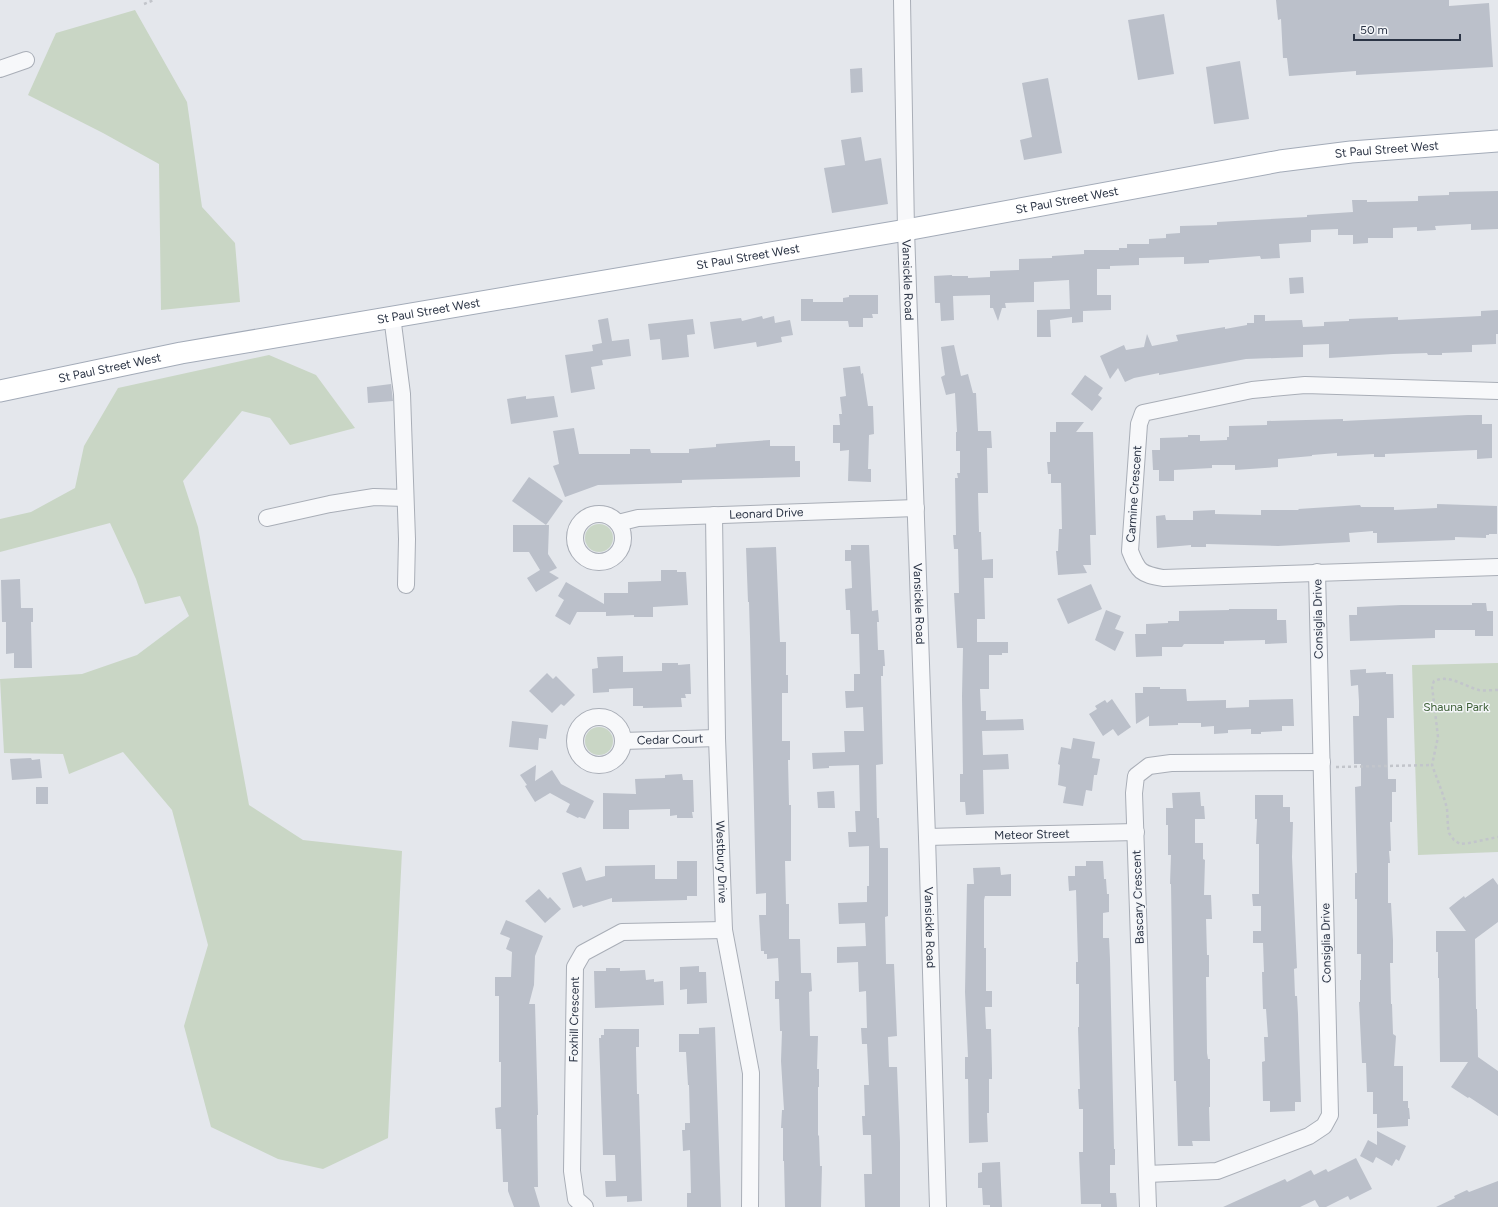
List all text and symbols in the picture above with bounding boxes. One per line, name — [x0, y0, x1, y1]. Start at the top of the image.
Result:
scale bar — [1354, 16, 1460, 42]
text: 50 m — [1360, 23, 1388, 37]
street label: St Paul Street West — [1334, 138, 1440, 161]
street label: St Paul Street West — [1014, 184, 1120, 217]
street label: Vansickle Road — [899, 239, 916, 321]
street label: St Paul Street West — [695, 241, 801, 272]
street label: St Paul Street West — [376, 295, 482, 327]
street label: St Paul Street West — [57, 350, 163, 386]
street label: Carmine Crescent — [1124, 445, 1144, 543]
street label: Leonard Drive — [729, 505, 804, 522]
street label: Vansickle Road — [911, 563, 927, 645]
street label: Consiglia Drive — [1310, 578, 1326, 659]
park label: Shauna Park — [1423, 700, 1489, 714]
street label: Cedar Court — [637, 731, 704, 748]
street label: Westbury Drive — [713, 820, 730, 904]
street label: Meteor Street — [994, 827, 1070, 842]
street label: Bascary Crescent — [1129, 849, 1147, 944]
street label: Vansickle Road — [921, 887, 938, 968]
street label: Consiglia Drive — [1318, 902, 1334, 983]
street label: Foxhill Crescent — [567, 976, 582, 1062]

